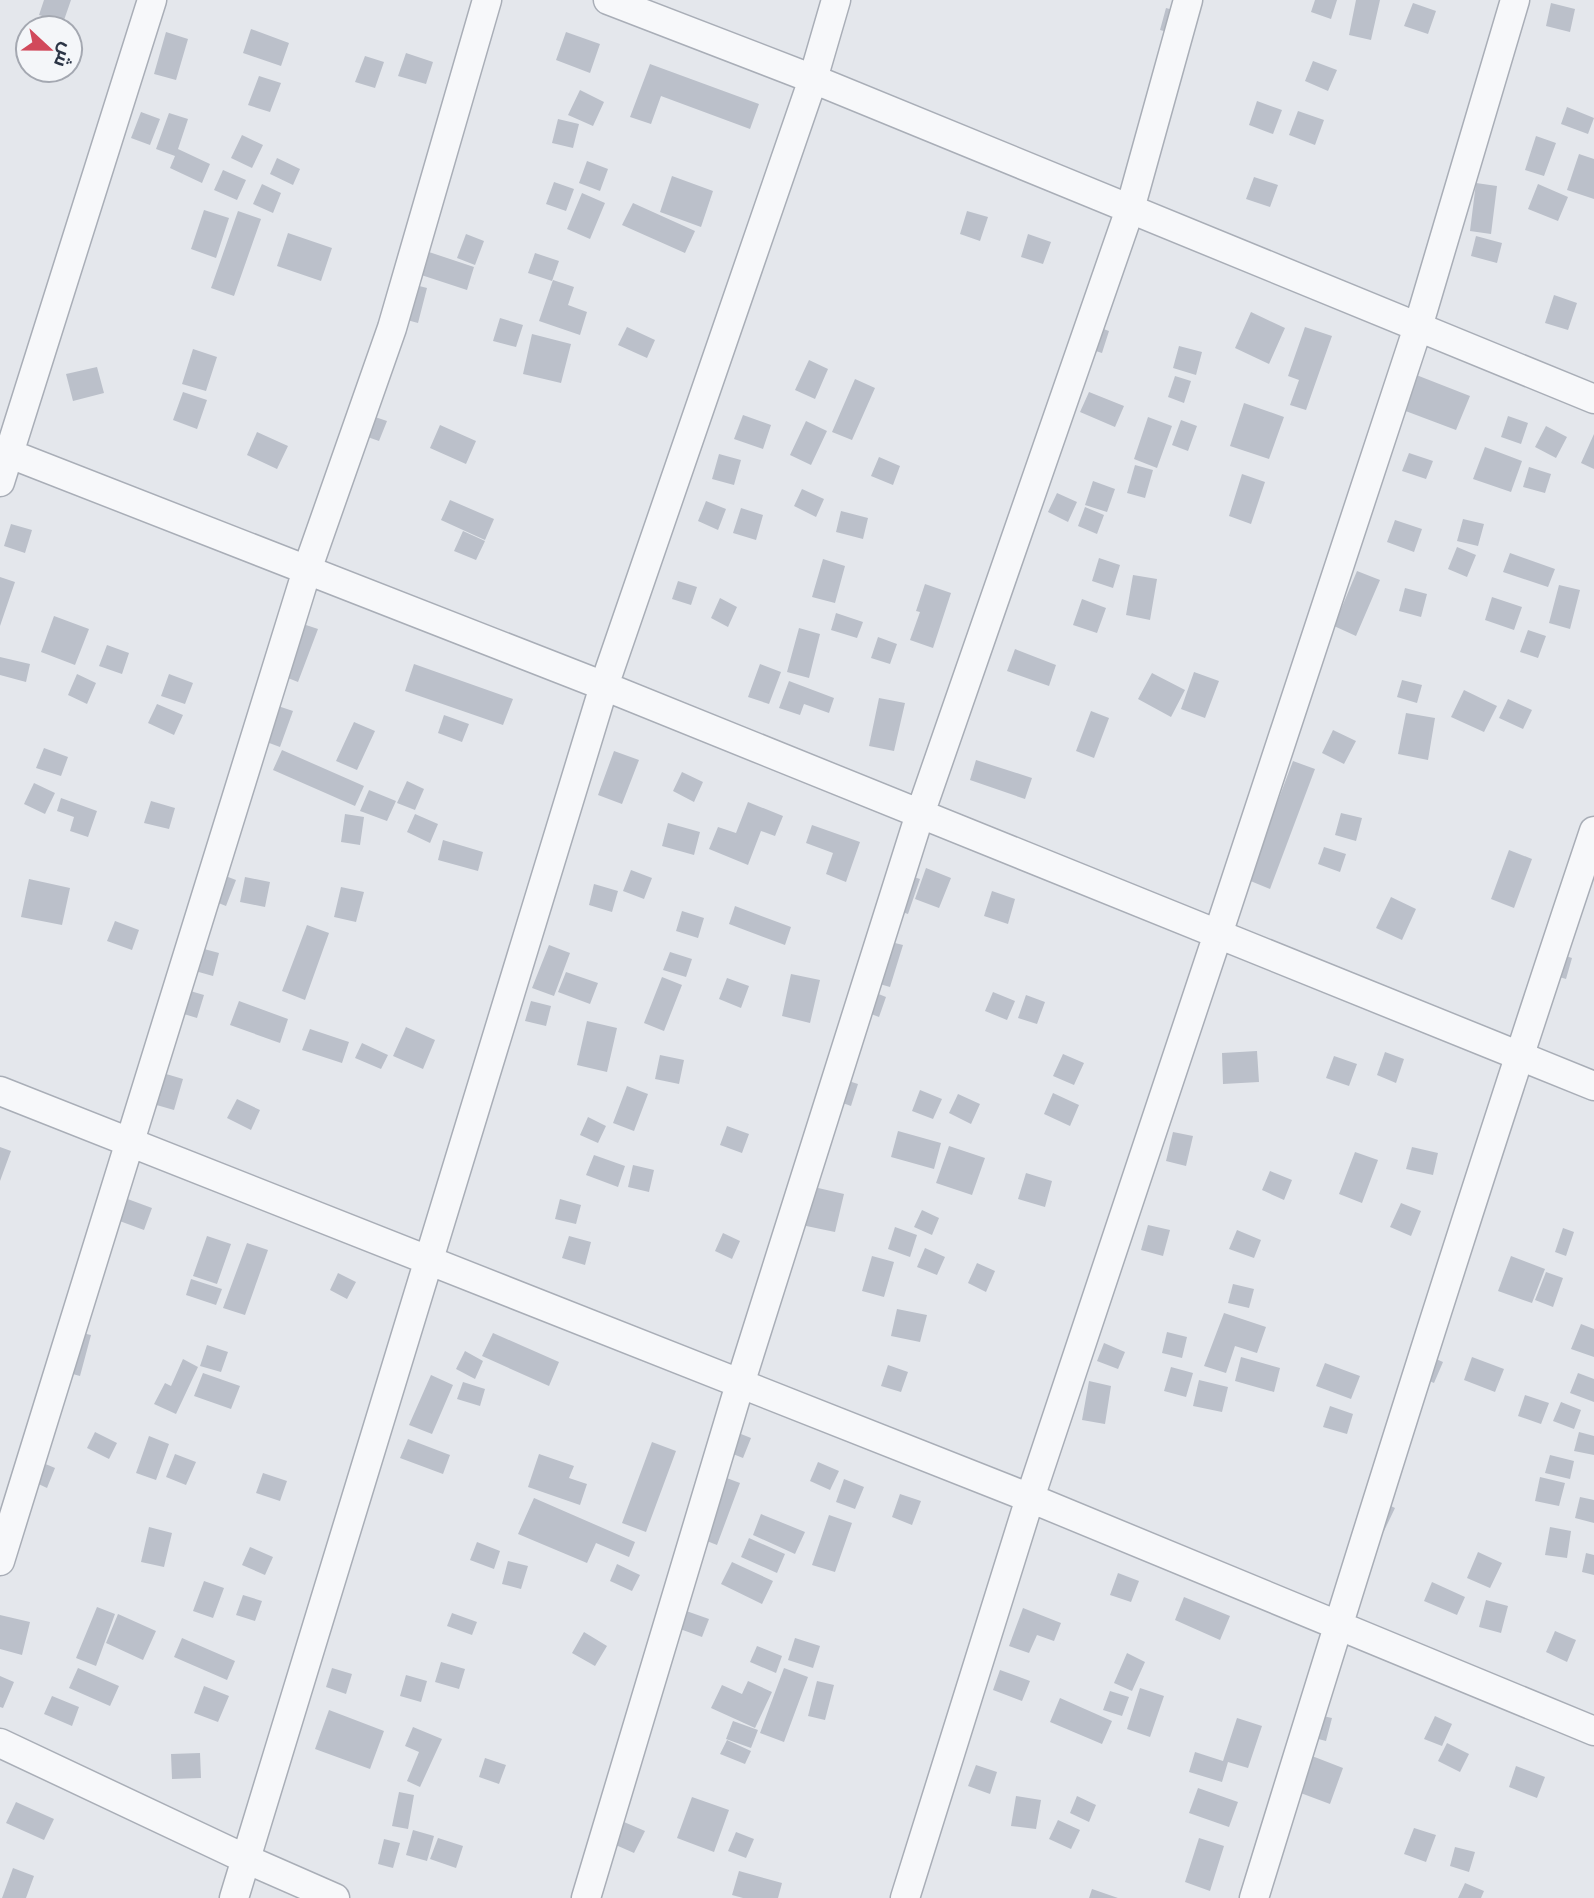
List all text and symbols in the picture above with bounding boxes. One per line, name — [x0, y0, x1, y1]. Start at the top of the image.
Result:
north arrow — [14, 14, 84, 84]
text: ش — [49, 40, 80, 71]

